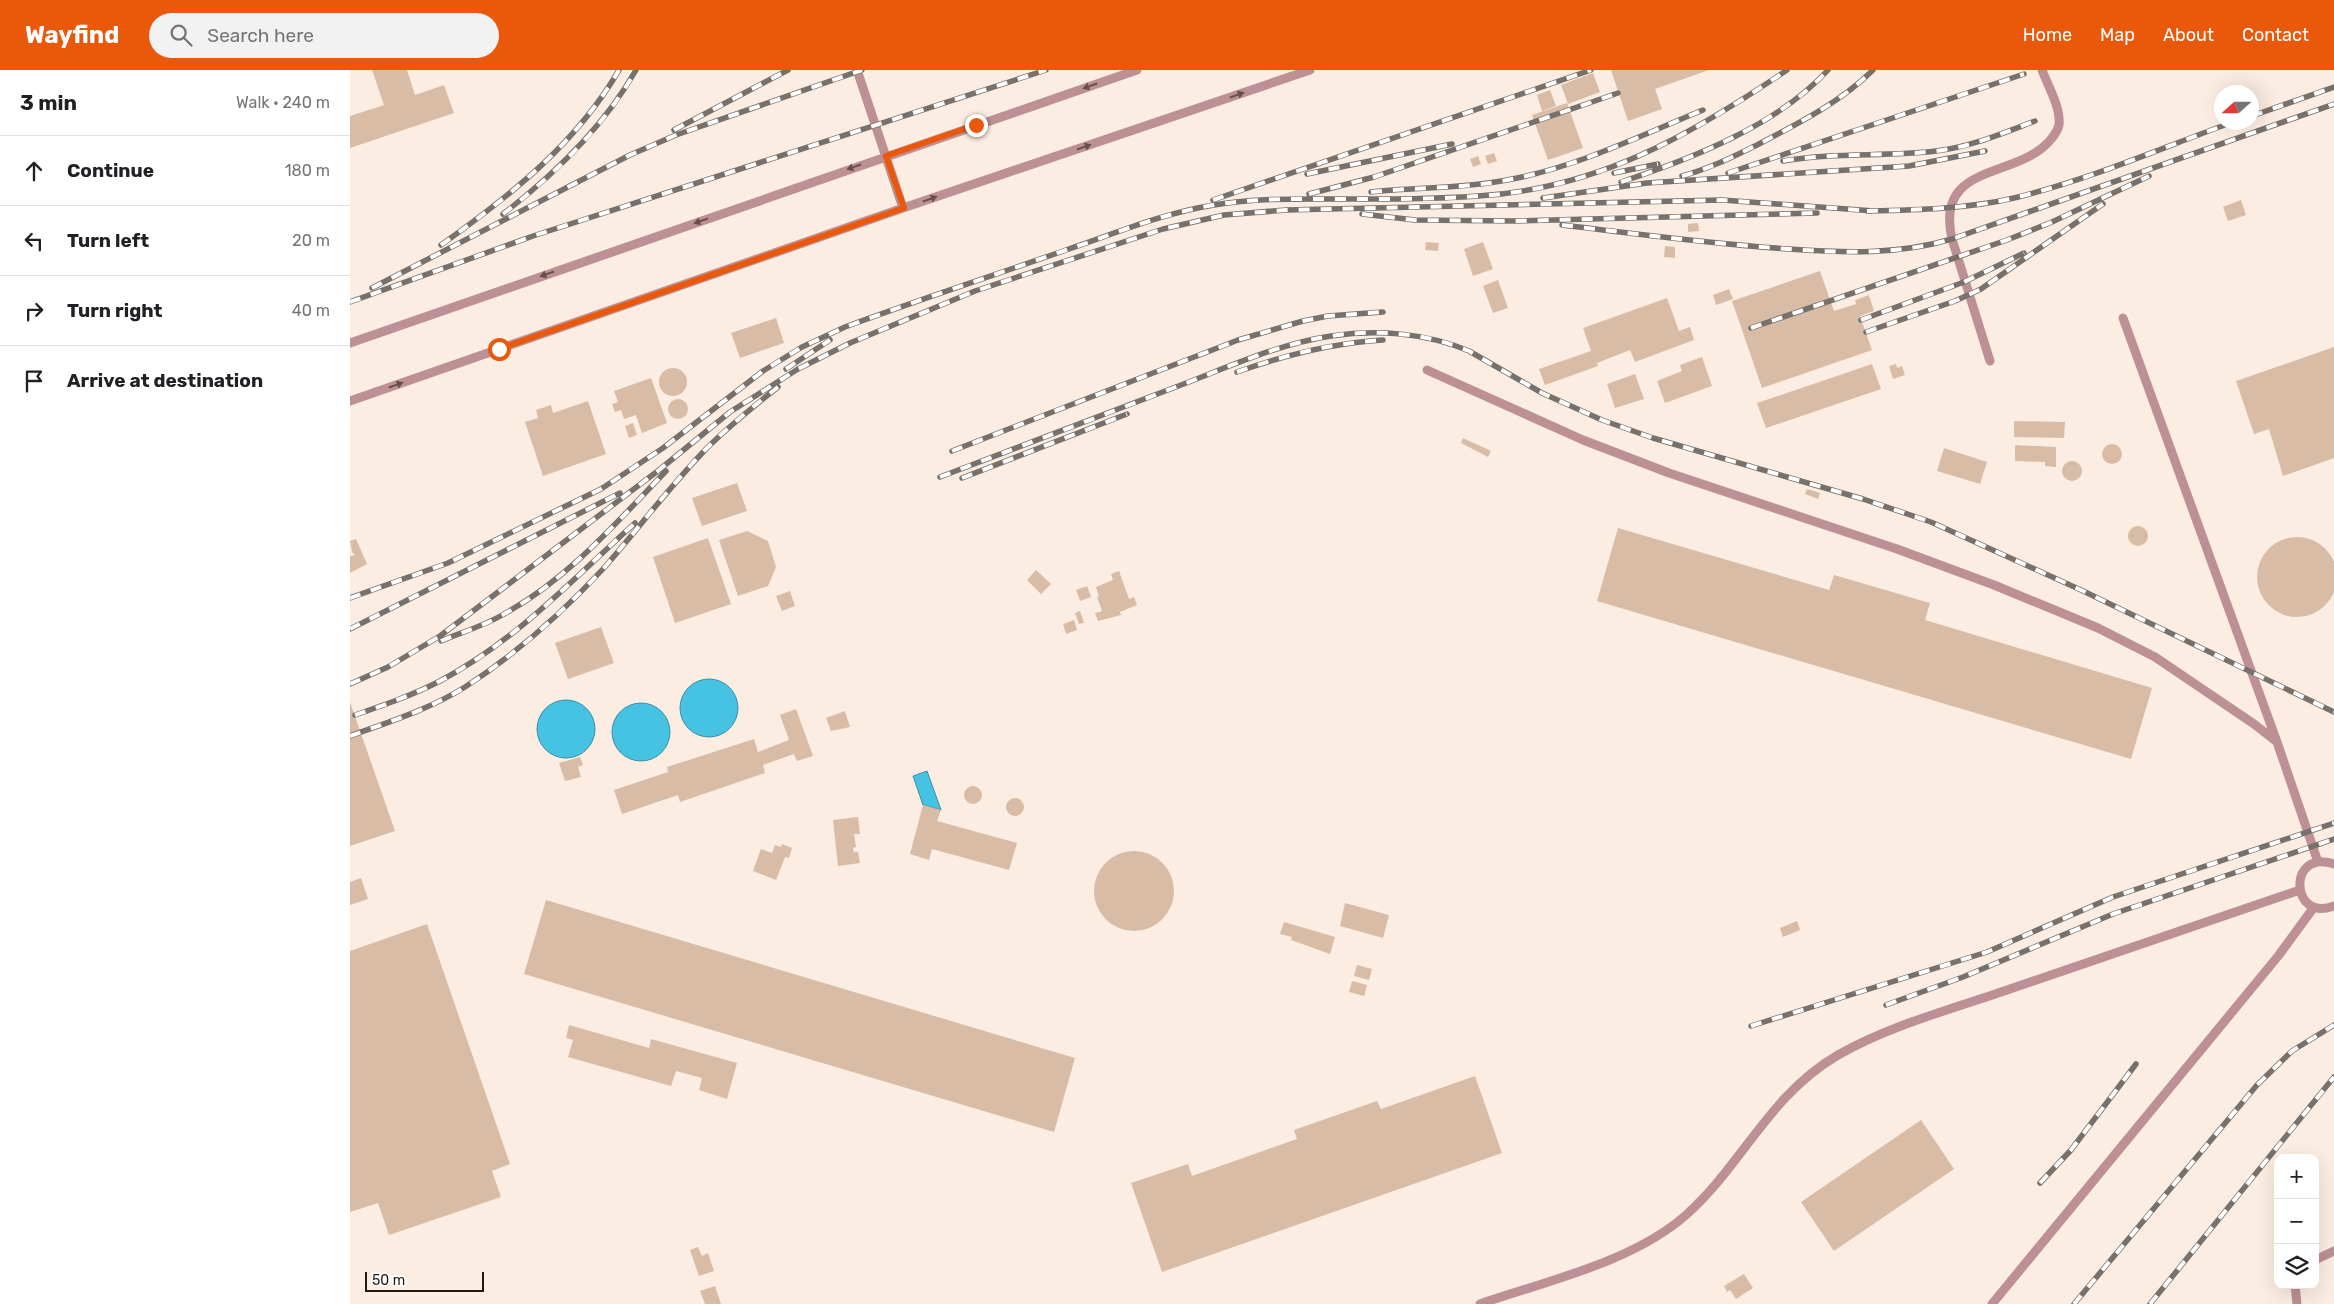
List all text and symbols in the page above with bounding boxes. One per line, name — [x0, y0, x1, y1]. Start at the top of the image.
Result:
search box — [149, 13, 499, 58]
text: Wayfind — [25, 21, 119, 49]
icon: search — [167, 21, 195, 49]
text: Search here — [207, 24, 314, 47]
text: Home — [2023, 24, 2072, 46]
text: Map — [2100, 24, 2135, 46]
text: About — [2163, 24, 2214, 46]
text: Contact — [2242, 24, 2309, 46]
one-way arrow — [1083, 83, 1098, 90]
north arrow — [2214, 85, 2259, 130]
text: 3 min — [20, 90, 77, 115]
one-way arrow — [1230, 90, 1245, 98]
text: Walk · 240 m — [236, 93, 330, 112]
route end — [965, 114, 988, 137]
one-way arrow — [1076, 143, 1091, 150]
icon: ahead — [20, 157, 48, 185]
text: Continue — [67, 159, 154, 182]
text: 180 m — [285, 161, 330, 180]
one-way arrow — [846, 163, 861, 171]
one-way arrow — [922, 195, 937, 202]
one-way arrow — [693, 217, 708, 225]
icon: left — [20, 227, 48, 255]
text: Turn left — [67, 229, 149, 252]
text: 20 m — [292, 231, 330, 250]
one-way arrow — [539, 270, 554, 278]
icon: right — [20, 297, 48, 325]
text: Turn right — [67, 299, 162, 322]
text: 40 m — [292, 301, 330, 320]
route start — [488, 338, 511, 361]
icon: arrive — [20, 367, 48, 395]
text: Arrive at destination — [67, 369, 263, 392]
one-way arrow — [389, 381, 404, 389]
map controls — [2274, 1154, 2319, 1289]
button: + — [2274, 1154, 2319, 1199]
button: − — [2274, 1199, 2319, 1244]
button: layers — [2274, 1244, 2319, 1289]
scale bar — [365, 1269, 484, 1292]
text: 50 m — [372, 1272, 405, 1289]

